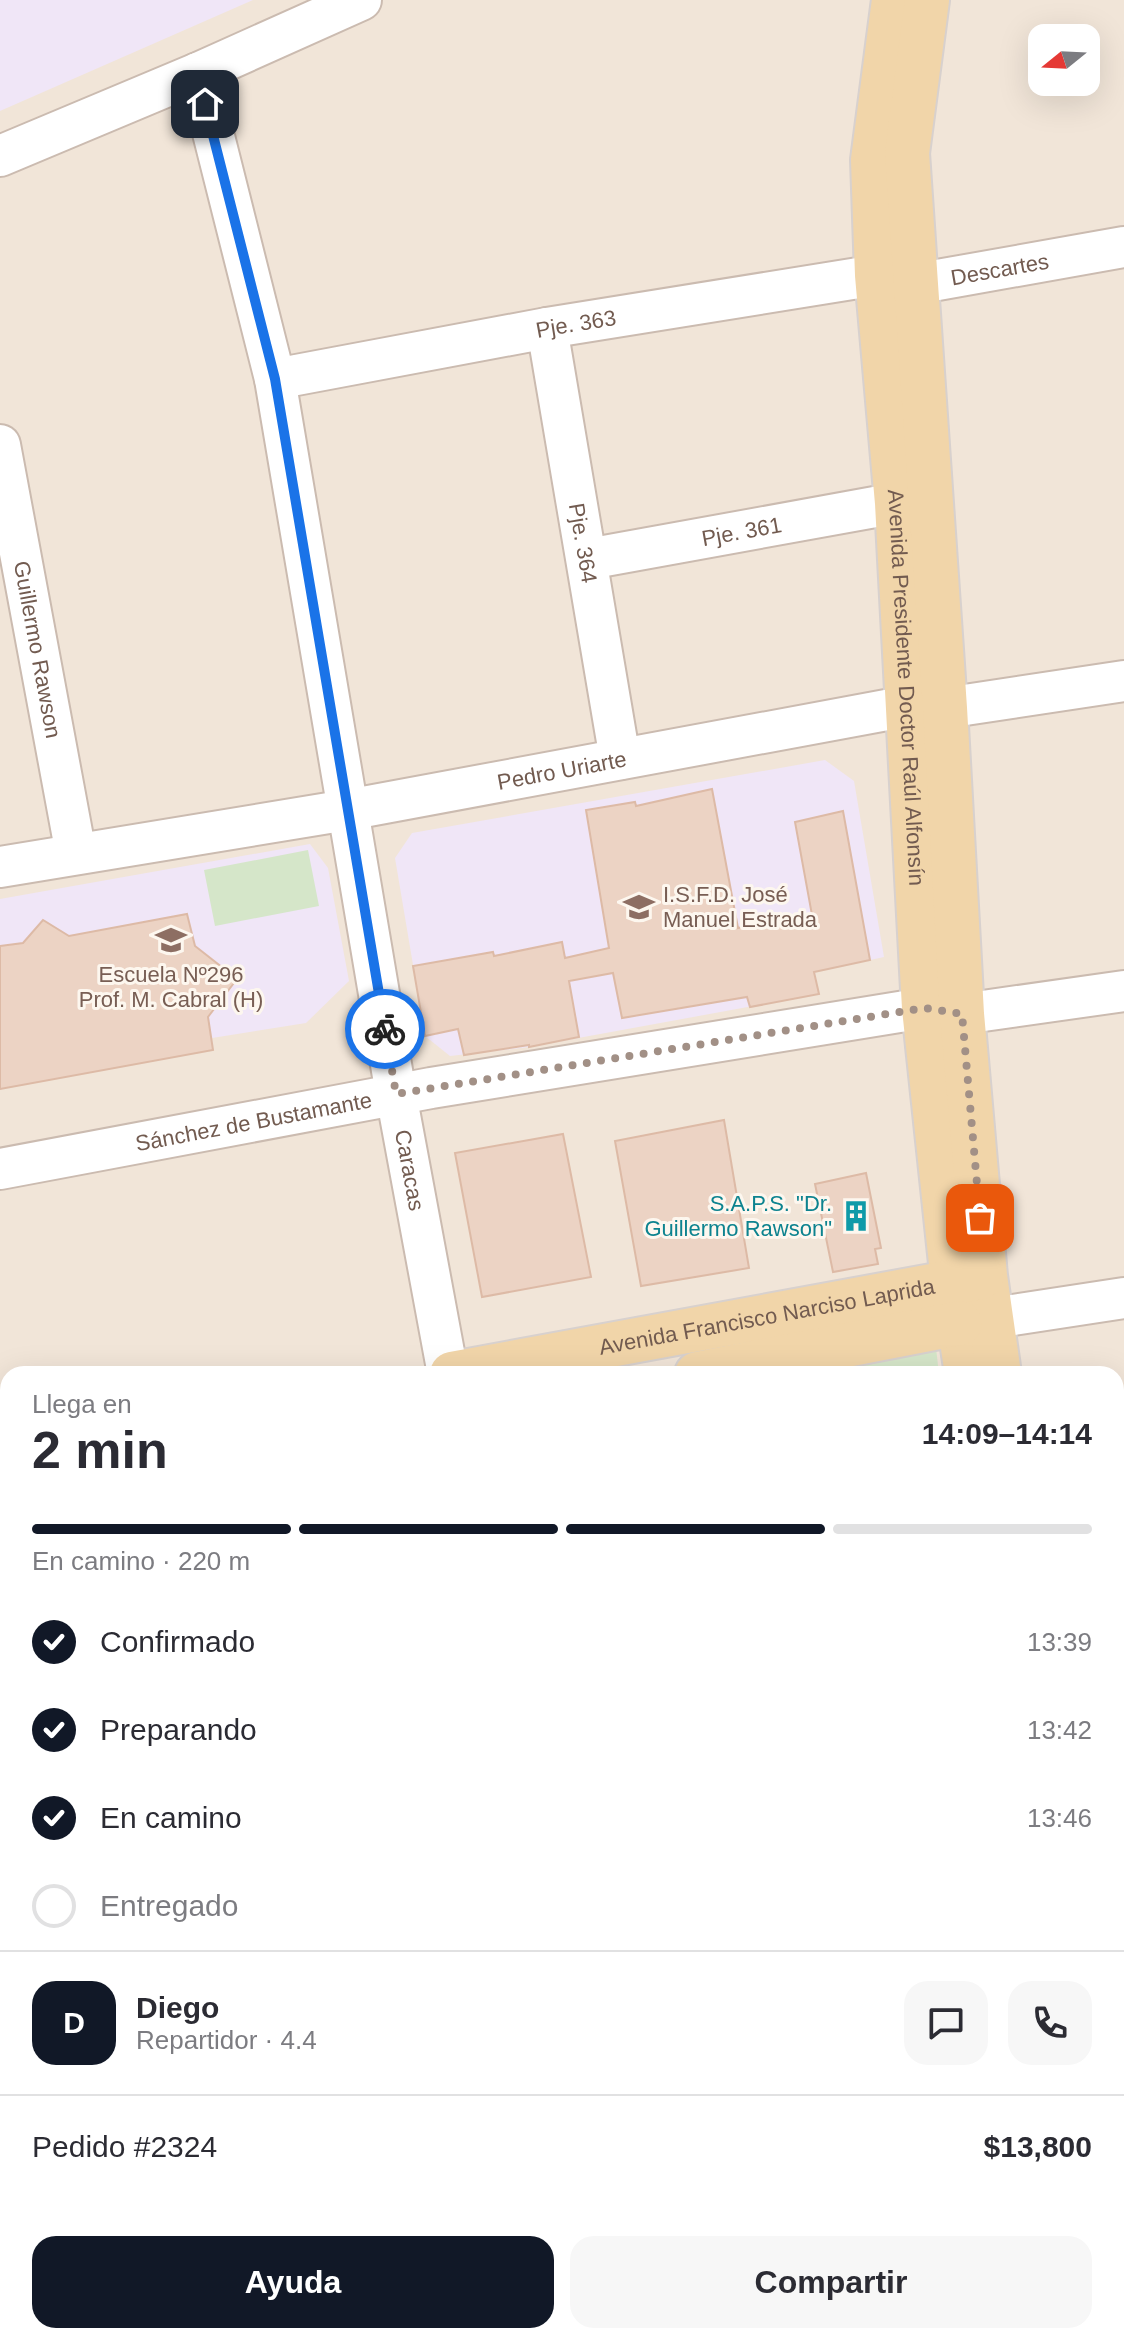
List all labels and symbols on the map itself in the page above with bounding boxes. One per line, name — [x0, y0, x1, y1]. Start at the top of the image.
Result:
north arrow — [1028, 24, 1100, 96]
pin — [171, 70, 239, 138]
street label: Descartes — [949, 248, 1051, 290]
street label: Pje. 363 — [534, 305, 618, 342]
street label: Avenida Presidente Doctor Raúl Alfonsín — [883, 488, 930, 887]
street label: Pje. 364 — [564, 501, 602, 585]
street label: Pje. 361 — [700, 512, 783, 551]
street label: Guillermo Rawson — [9, 559, 67, 740]
street label: Pedro Uriarte — [495, 746, 628, 794]
place label: I.S.F.D. José Manuel Estrada — [663, 882, 818, 932]
school or university icon: I.S.F.D. José Manuel Estrada — [622, 890, 656, 924]
school or university icon: Escuela Nº296 Prof. M. Cabral (H) — [154, 923, 188, 957]
place label: Escuela Nº296 Prof. M. Cabral (H) — [79, 962, 263, 1012]
courier — [345, 989, 425, 1069]
street label: Sánchez de Bustamante — [133, 1087, 374, 1156]
street label: Caracas — [390, 1127, 430, 1213]
pin — [946, 1184, 1014, 1252]
place label: S.A.P.S. "Dr. Guillermo Rawson" — [644, 1191, 832, 1241]
building icon: S.A.P.S. "Dr. Guillermo Rawson" — [839, 1199, 873, 1233]
street label: Avenida Francisco Narciso Laprida — [597, 1273, 937, 1359]

